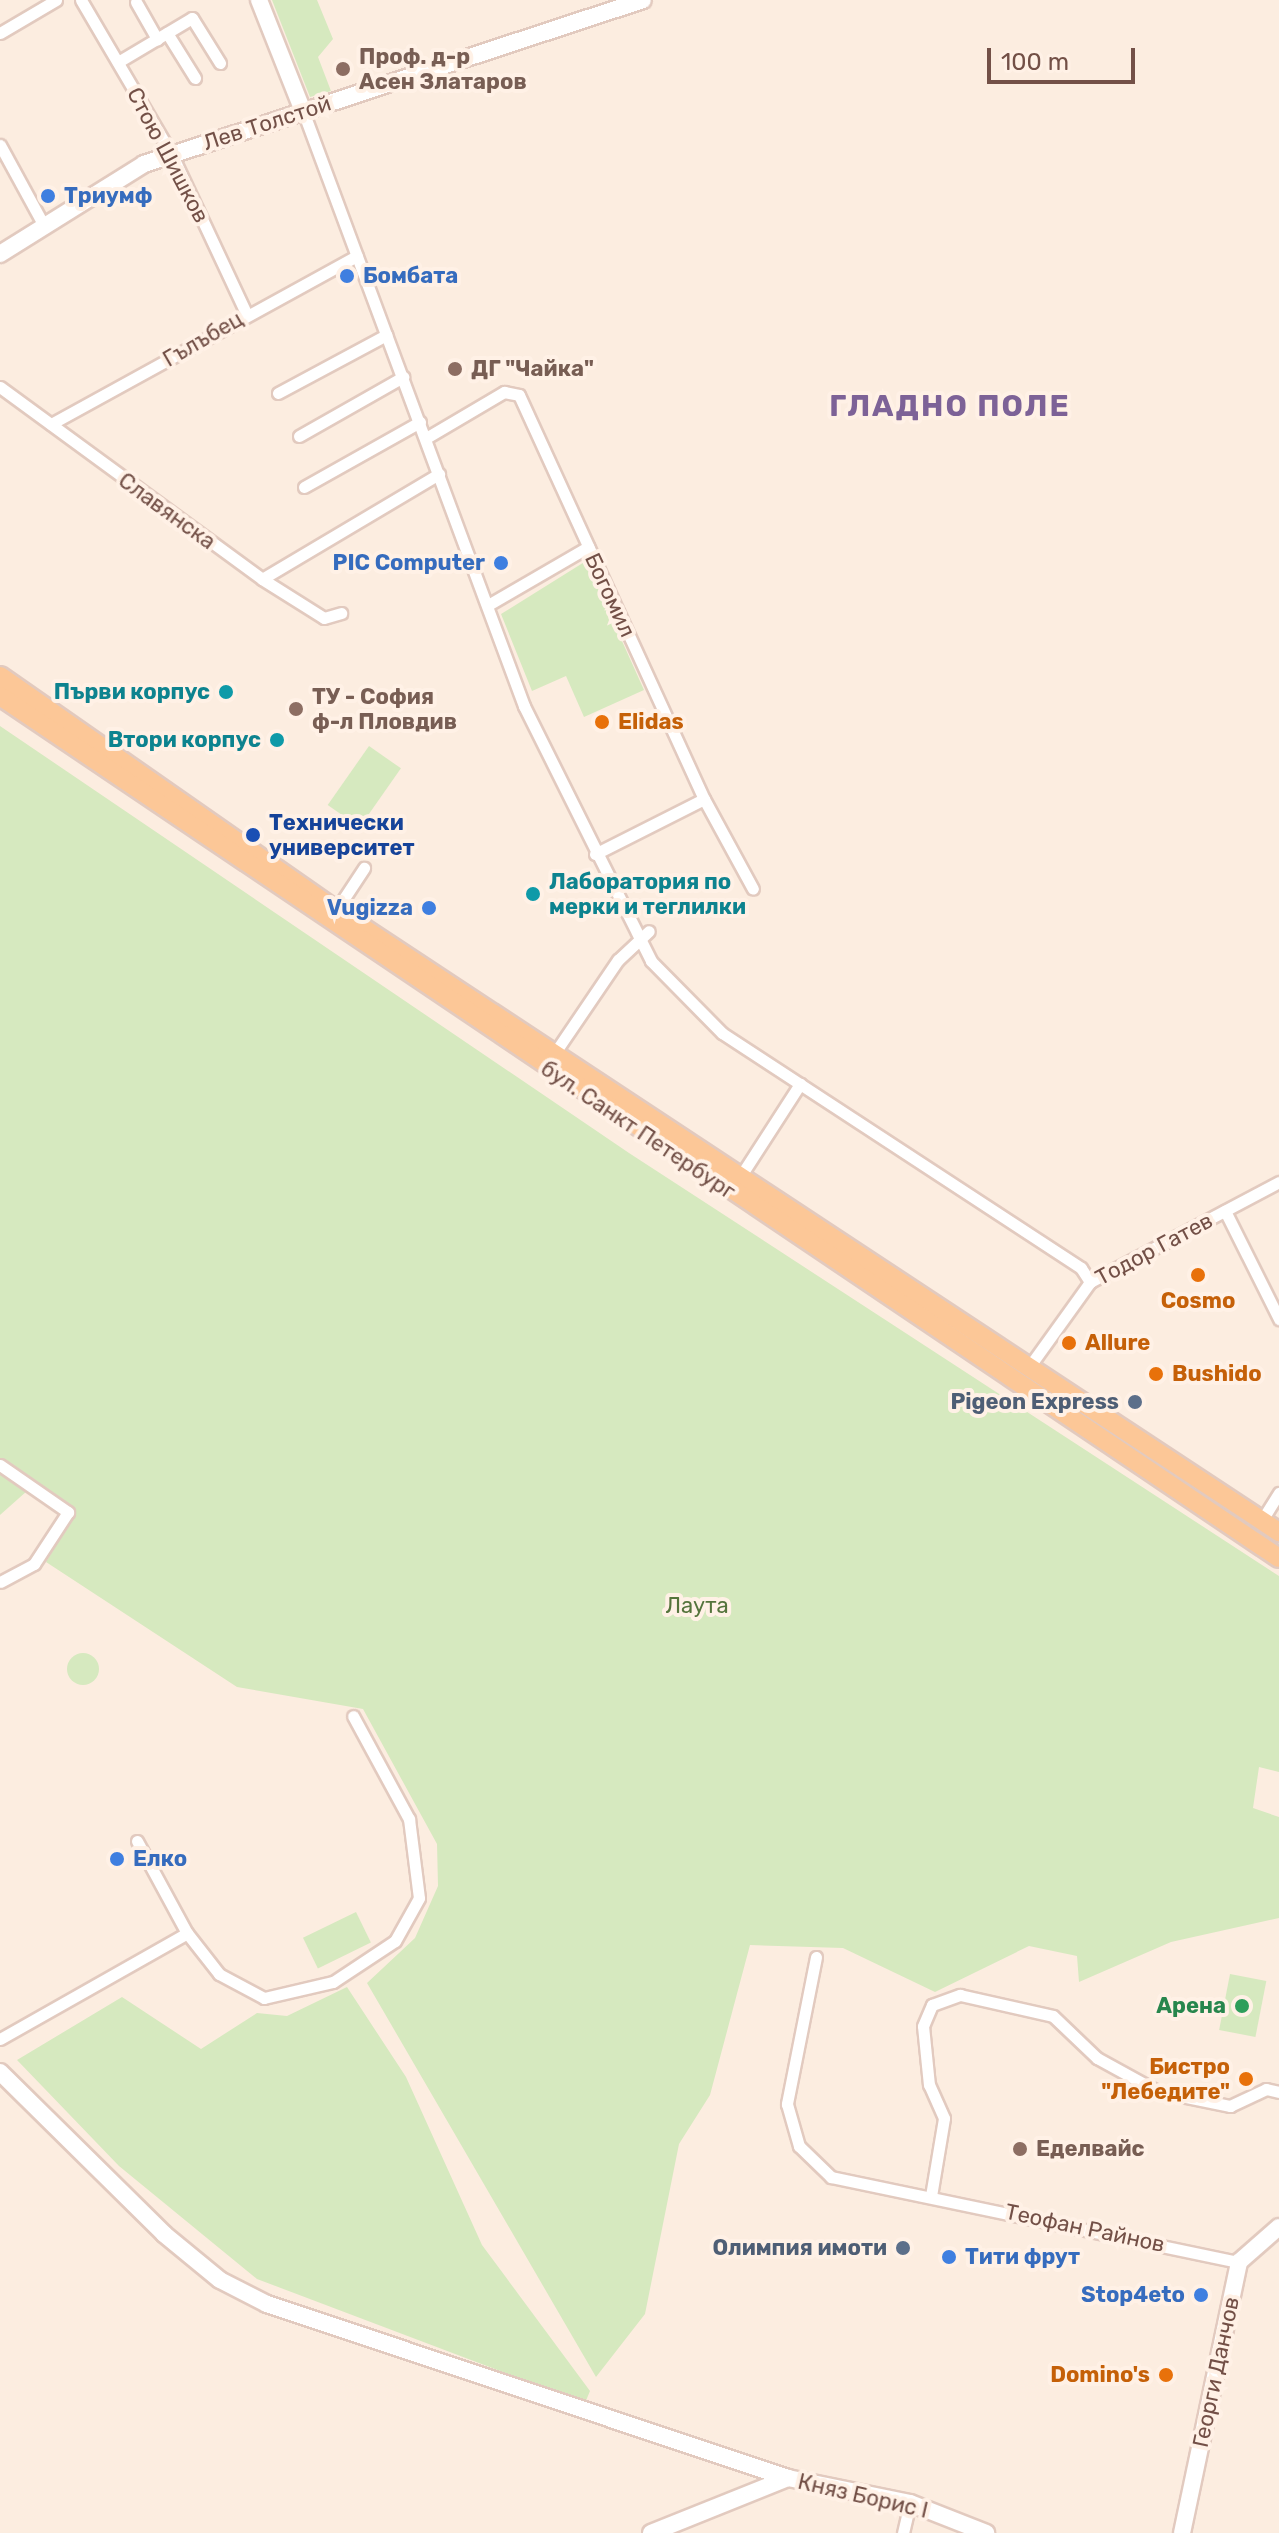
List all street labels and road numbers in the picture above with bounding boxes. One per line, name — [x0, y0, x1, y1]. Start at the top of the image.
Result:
street label: Стою Шишков — [121, 83, 215, 227]
street label: Лев Толстой — [200, 90, 334, 156]
street label: Гълъбец — [158, 306, 248, 372]
street label: Славянска — [113, 467, 221, 555]
street label: Богомил — [579, 549, 641, 641]
street label: бул. Санкт Петербург — [536, 1055, 740, 1205]
street label: Тодор Гатев — [1091, 1207, 1217, 1291]
street label: Теофан Райнов — [1003, 2198, 1167, 2258]
street label: Георги Данчов — [1187, 2294, 1245, 2450]
street label: Княз Борис I — [795, 2468, 931, 2524]

